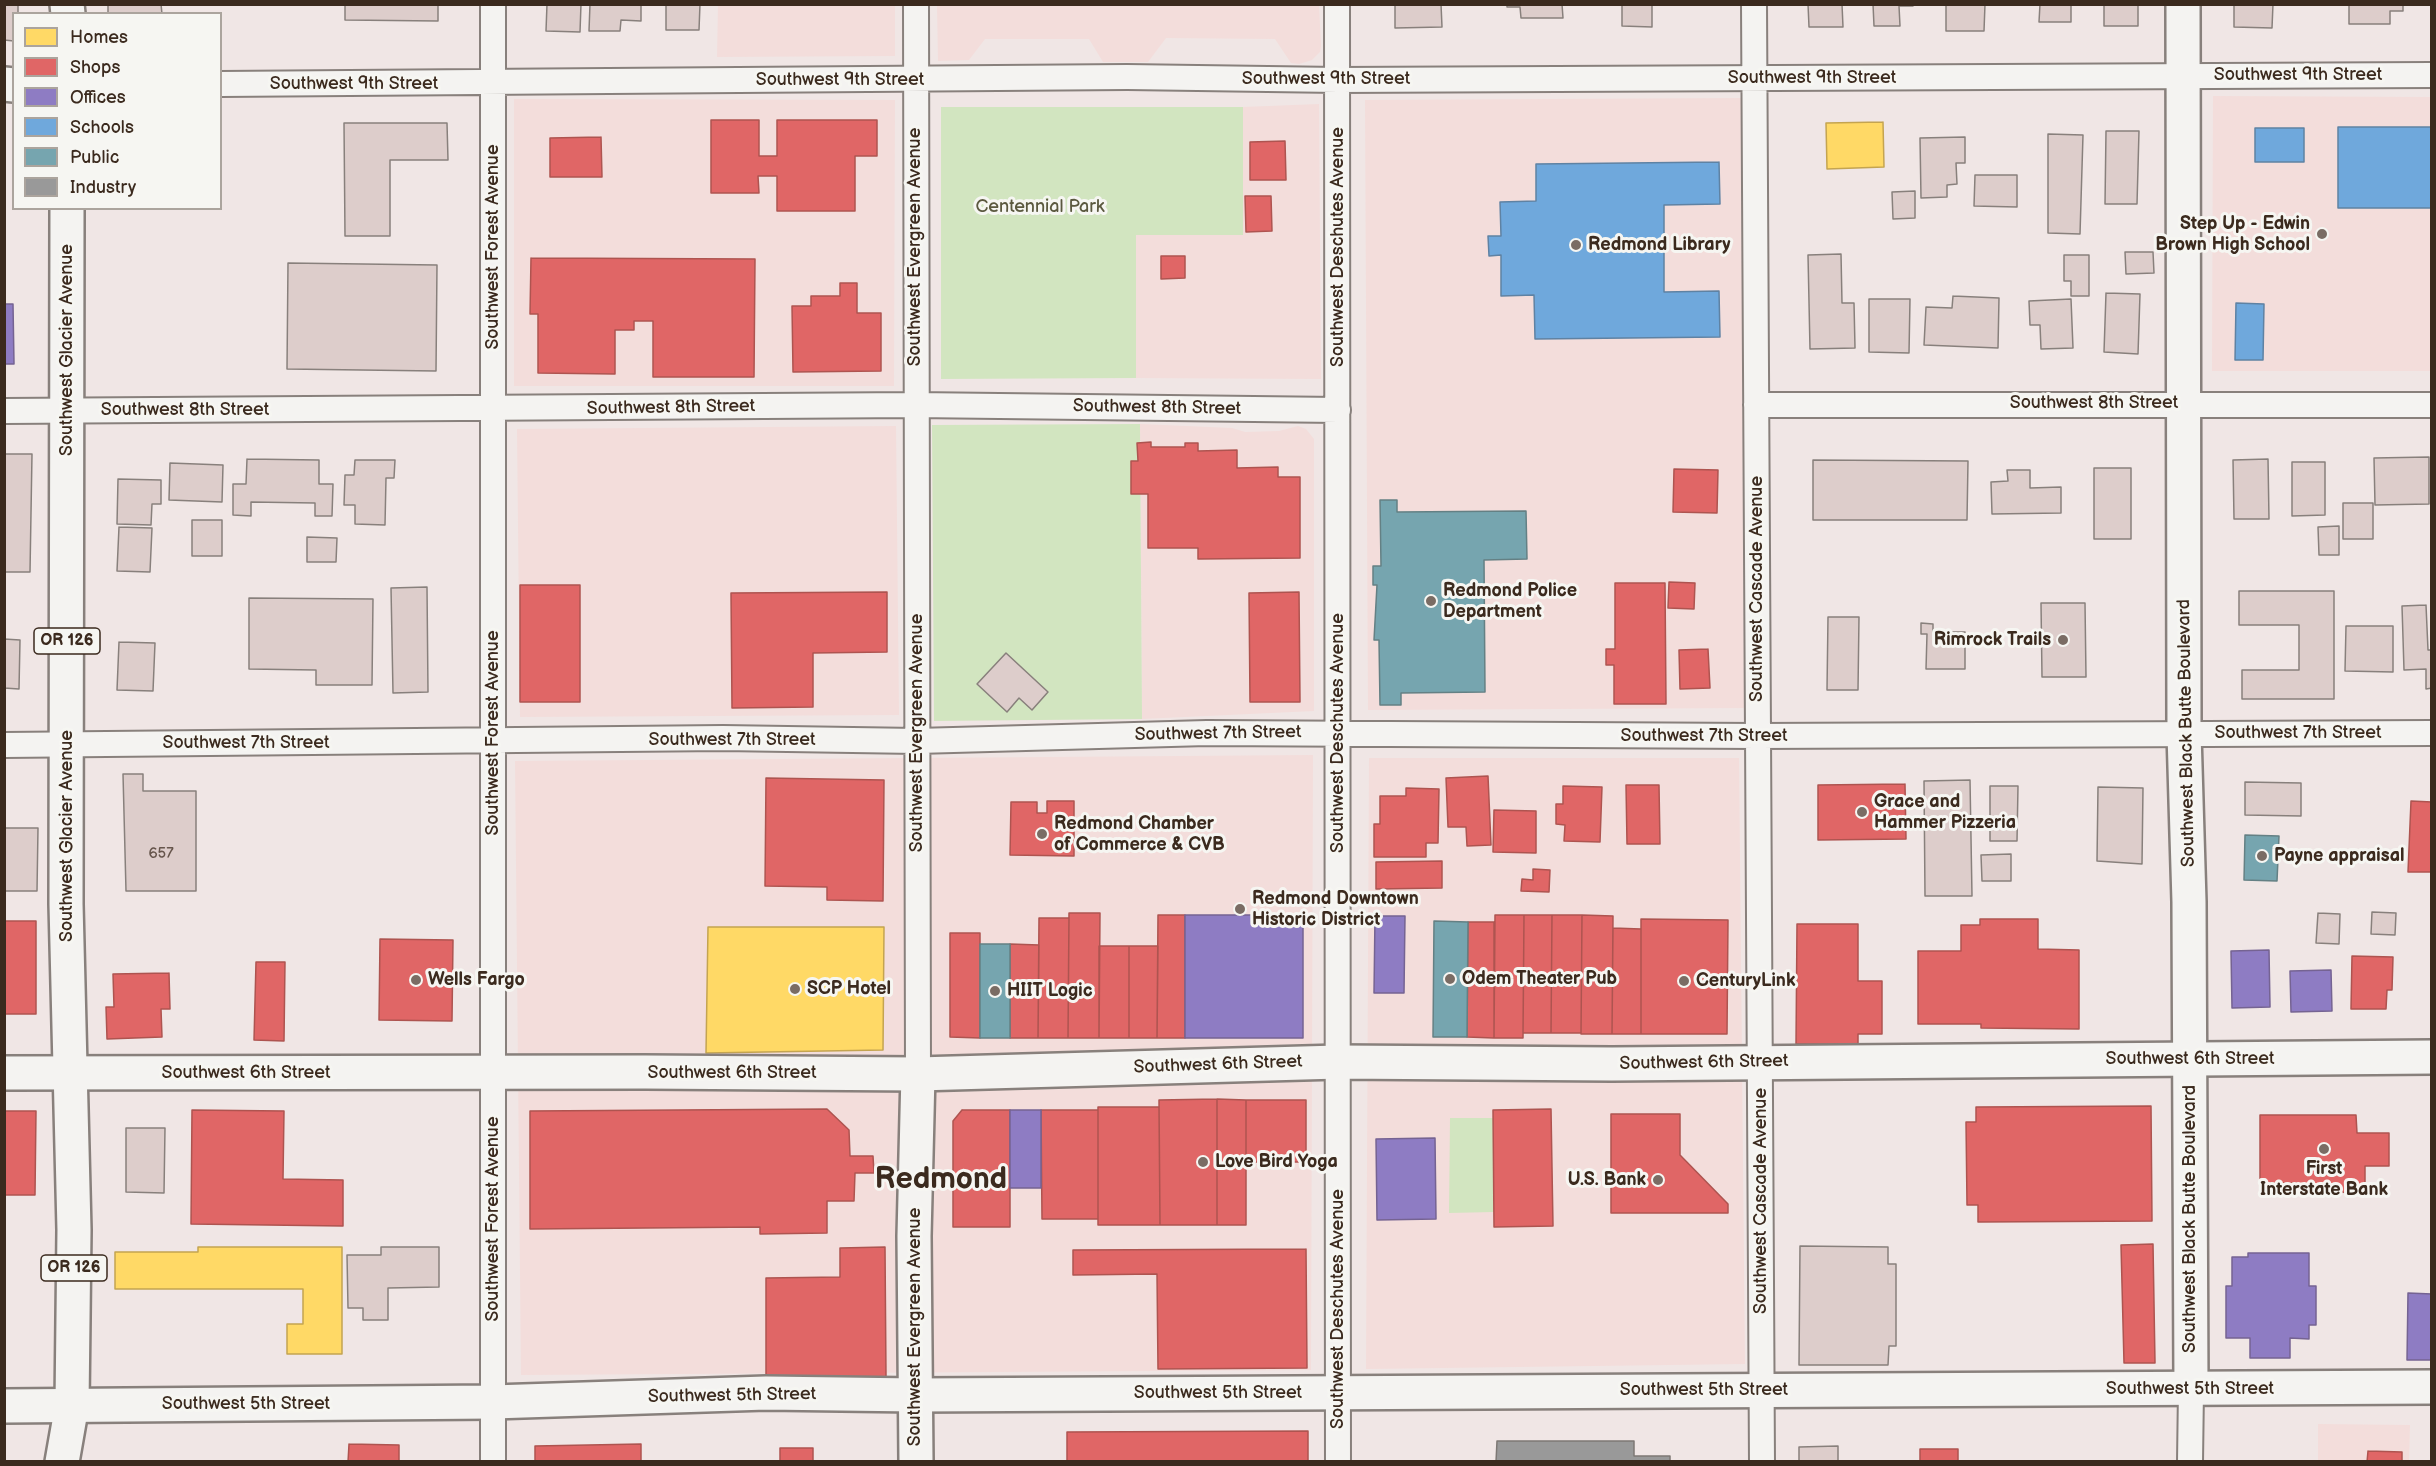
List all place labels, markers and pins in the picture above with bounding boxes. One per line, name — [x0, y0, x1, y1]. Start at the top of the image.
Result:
place label: Step Up - Edwin Brown High School — [2155, 213, 2310, 256]
marker: Step Up - Edwin Brown High School — [2315, 227, 2329, 241]
place label: Redmond Library — [1588, 234, 1730, 256]
marker: Redmond Library — [1569, 238, 1583, 252]
place label: Redmond Police Department — [1443, 580, 1577, 622]
marker: Redmond Police Department — [1424, 594, 1438, 608]
place label: Rimrock Trails — [1934, 629, 2051, 651]
marker: Rimrock Trails — [2056, 633, 2070, 647]
place label: Grace and Hammer Pizzeria — [1874, 791, 2016, 834]
marker: Grace and Hammer Pizzeria — [1855, 805, 1869, 819]
place label: Redmond Chamber of Commerce & CVB — [1054, 813, 1225, 856]
marker: Redmond Chamber of Commerce & CVB — [1035, 827, 1049, 841]
place label: Payne appraisal — [2274, 845, 2404, 867]
marker: Payne appraisal — [2255, 849, 2269, 863]
place label: Redmond Downtown Historic District — [1252, 888, 1419, 930]
marker: Redmond Downtown Historic District — [1233, 902, 1247, 916]
place label: Odem Theater Pub — [1462, 968, 1617, 990]
place label: Wells Fargo — [428, 969, 525, 991]
place label: CenturyLink — [1696, 970, 1795, 992]
marker: Odem Theater Pub — [1443, 972, 1457, 986]
marker: Wells Fargo — [409, 973, 423, 987]
marker: CenturyLink — [1677, 974, 1691, 988]
place label: SCP Hotel — [807, 978, 891, 1000]
place label: HIIT Logic — [1007, 980, 1092, 1002]
marker: SCP Hotel — [788, 982, 802, 996]
marker: HIIT Logic — [988, 984, 1002, 998]
marker: First Interstate Bank — [2317, 1142, 2331, 1156]
place label: Love Bird Yoga — [1215, 1151, 1338, 1173]
marker: Love Bird Yoga — [1196, 1155, 1210, 1169]
place label: First Interstate Bank — [2260, 1158, 2388, 1200]
place label: U.S. Bank — [1568, 1169, 1646, 1191]
marker: U.S. Bank — [1651, 1173, 1665, 1187]

